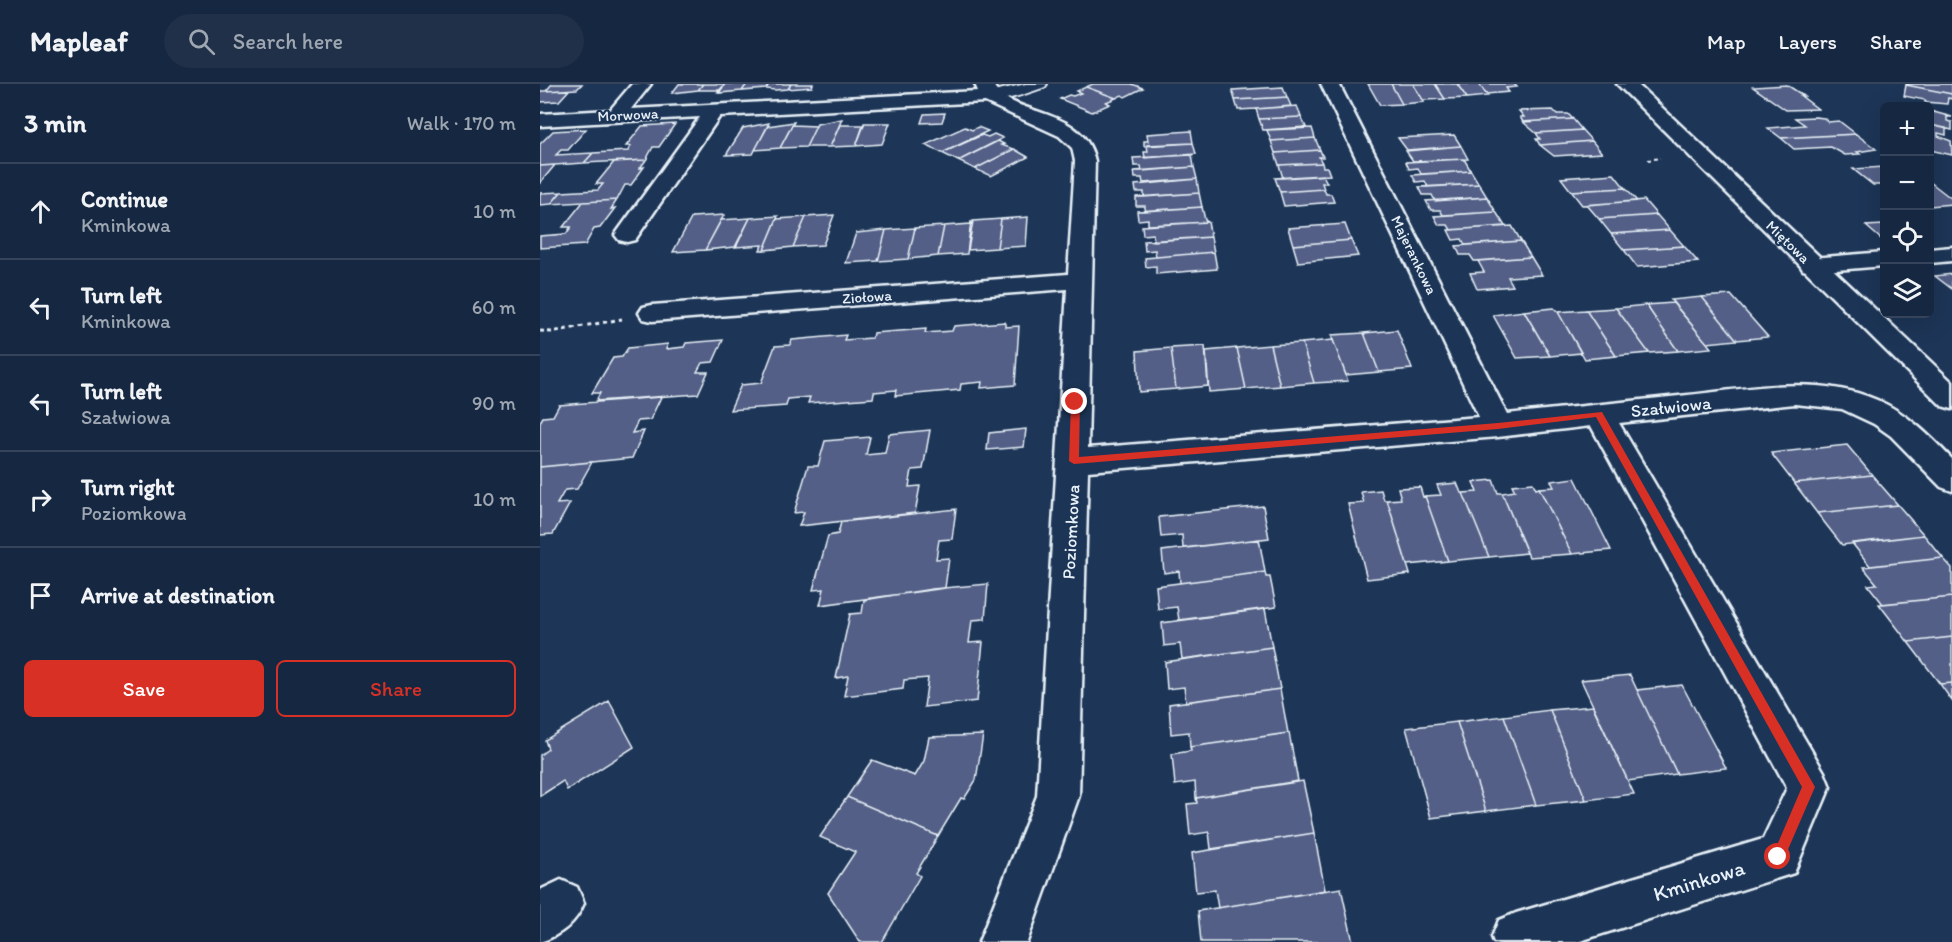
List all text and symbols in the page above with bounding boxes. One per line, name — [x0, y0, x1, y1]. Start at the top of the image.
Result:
search box — [164, 14, 584, 68]
text: Mapleaf — [30, 24, 128, 58]
icon: search — [185, 25, 218, 58]
text: Search here — [233, 28, 343, 55]
text: Map — [1707, 29, 1746, 54]
text: Layers — [1779, 29, 1837, 54]
text: Share — [1870, 29, 1922, 54]
map controls — [1880, 102, 1934, 318]
button: + — [1880, 102, 1934, 156]
street label: Morwowa — [597, 104, 659, 126]
text: 3 min — [24, 107, 86, 139]
text: Walk · 170 m — [407, 111, 516, 135]
button: − — [1880, 156, 1934, 210]
text: Continue — [81, 186, 168, 213]
icon: ahead — [24, 195, 57, 228]
text: 10 m — [473, 199, 516, 223]
button: locate — [1880, 210, 1934, 264]
text: Kminkowa — [81, 213, 171, 237]
street label: Majerankowa — [1387, 213, 1441, 298]
street label: Miętowa — [1762, 217, 1814, 267]
button: layers — [1880, 264, 1934, 318]
text: Turn left — [81, 282, 162, 309]
street label: Ziołowa — [841, 286, 893, 308]
icon: left — [24, 291, 57, 324]
text: 60 m — [472, 295, 516, 319]
text: Kminkowa — [81, 309, 171, 333]
text: Turn left — [81, 378, 162, 405]
icon: left — [24, 387, 57, 420]
route end — [1061, 388, 1087, 414]
text: 90 m — [472, 391, 516, 415]
street label: Szałwiowa — [1630, 392, 1713, 422]
text: Szałwiowa — [81, 405, 171, 429]
text: Turn right — [81, 474, 175, 501]
icon: right — [24, 483, 57, 516]
street label: Poziomkowa — [1058, 484, 1084, 580]
text: 10 m — [473, 487, 516, 511]
text: Poziomkowa — [81, 501, 187, 525]
icon: arrive — [24, 579, 57, 612]
text: Arrive at destination — [81, 582, 275, 609]
button: Save — [24, 660, 264, 717]
button: Share — [276, 660, 516, 717]
route start — [1764, 843, 1790, 869]
street label: Kminkowa — [1650, 855, 1748, 906]

